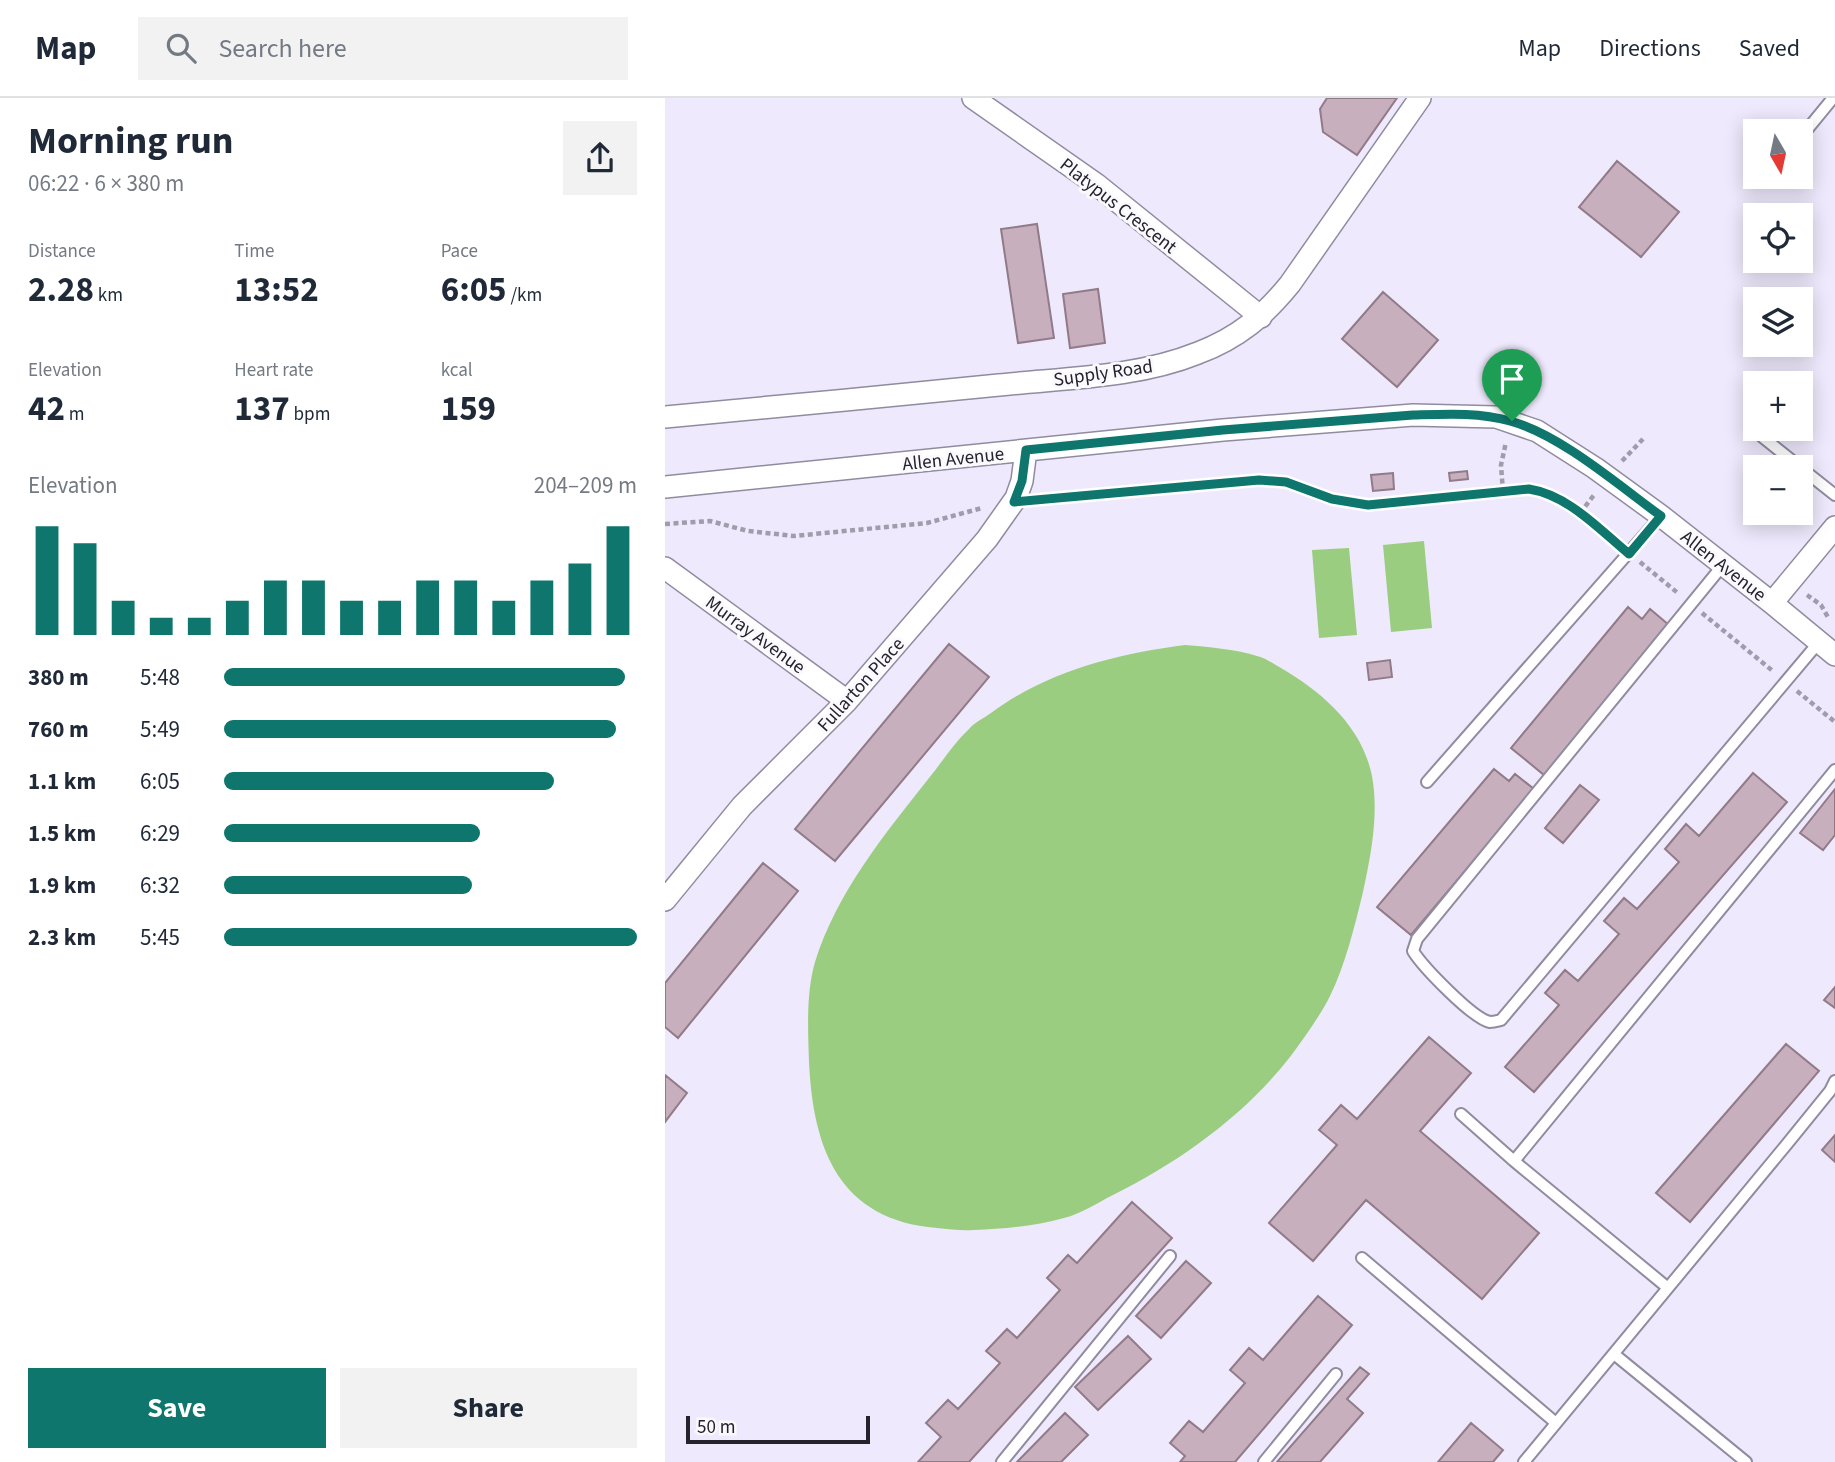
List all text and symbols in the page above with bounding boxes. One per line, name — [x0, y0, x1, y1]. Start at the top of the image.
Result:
search box — [138, 17, 628, 80]
text: Map — [35, 25, 96, 72]
icon: search — [162, 29, 200, 67]
text: Search here — [218, 30, 347, 67]
text: Map — [1518, 31, 1561, 66]
text: Directions — [1599, 31, 1701, 66]
text: Saved — [1739, 31, 1800, 66]
text: Morning run — [28, 114, 233, 168]
north arrow — [1743, 119, 1813, 189]
map controls — [1743, 119, 1813, 525]
button: share — [563, 121, 637, 195]
street label: Platypus Crescent — [1054, 152, 1183, 261]
text: 06:22 · 6 × 380 m — [28, 167, 184, 200]
button: locate — [1743, 203, 1813, 273]
text: Distance — [28, 238, 96, 265]
text: Time — [234, 238, 274, 265]
text: Pace — [441, 238, 478, 265]
text: 2.28 — [28, 265, 94, 315]
text: 13:52 — [234, 265, 319, 315]
text: 6:05 — [441, 265, 507, 315]
text: km — [94, 282, 123, 309]
text: /km — [507, 282, 542, 309]
button: layers — [1743, 287, 1813, 357]
pin — [1482, 349, 1542, 421]
street label: Supply Road — [1052, 353, 1155, 394]
text: Elevation — [28, 357, 102, 384]
text: Heart rate — [234, 357, 313, 384]
text: kcal — [441, 357, 473, 384]
icon: arrive — [1493, 360, 1531, 398]
button: + — [1743, 371, 1813, 441]
text: 42 — [28, 384, 65, 434]
text: 137 — [234, 384, 290, 434]
text: 159 — [441, 384, 496, 434]
text: m — [65, 401, 85, 428]
text: bpm — [290, 401, 330, 428]
street label: Allen Avenue — [901, 441, 1005, 478]
button: − — [1743, 455, 1813, 525]
text: Elevation — [28, 469, 118, 502]
text: 204–209 m — [534, 469, 637, 502]
street label: Allen Avenue — [1675, 524, 1772, 608]
street label: Murray Avenue — [700, 590, 811, 681]
street label: Fullarton Place — [811, 632, 911, 738]
text: 380 m — [28, 661, 89, 694]
text: 5:48 — [140, 661, 180, 694]
text: 760 m — [28, 713, 89, 746]
text: 5:49 — [140, 713, 180, 746]
text: 1.1 km — [28, 765, 96, 798]
text: 6:05 — [140, 765, 180, 798]
text: 1.5 km — [28, 817, 96, 850]
text: 6:29 — [140, 817, 180, 850]
text: 1.9 km — [28, 869, 96, 902]
text: 6:32 — [140, 869, 180, 902]
text: 2.3 km — [28, 921, 96, 954]
text: 5:45 — [140, 921, 180, 954]
button: Save — [28, 1368, 326, 1448]
button: Share — [340, 1368, 637, 1448]
scale bar — [686, 1413, 870, 1445]
text: 50 m — [697, 1414, 735, 1441]

